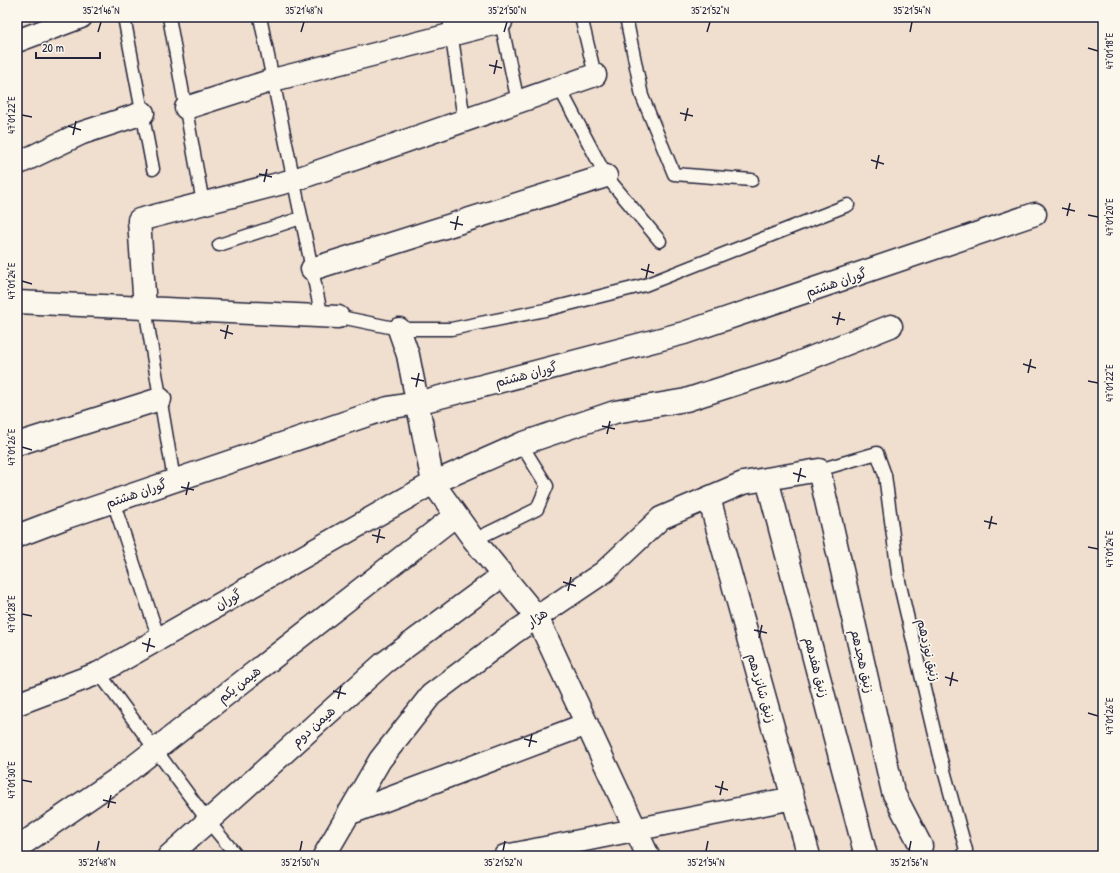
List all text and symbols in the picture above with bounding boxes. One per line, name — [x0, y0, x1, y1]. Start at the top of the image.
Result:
text: 35°21'46"N — [82, 4, 120, 17]
text: 35°21'48"N — [285, 4, 323, 17]
text: 35°21'50"N — [488, 4, 526, 17]
text: 35°21'52"N — [691, 4, 729, 17]
text: 35°21'54"N — [893, 4, 931, 17]
text: 47°01'18"E — [1103, 32, 1116, 69]
scale bar — [36, 34, 100, 60]
text: 20 m — [42, 39, 64, 56]
text: 47°01'22"E — [5, 96, 18, 134]
text: 47°01'20"E — [1103, 198, 1116, 236]
text: 47°01'24"E — [5, 262, 18, 299]
street label: گوران هشتم — [803, 263, 870, 303]
street label: گوران هشتم — [493, 357, 560, 393]
text: 47°01'22"E — [1103, 364, 1116, 402]
text: 47°01'26"E — [5, 428, 18, 465]
street label: گوران هشتم — [103, 474, 170, 514]
text: 47°01'24"E — [1103, 530, 1116, 567]
street label: گوران — [211, 584, 245, 614]
text: 47°01'28"E — [5, 595, 18, 633]
street label: هژار — [522, 603, 551, 631]
street label: زنبق نوزدهم — [911, 617, 945, 684]
street label: زنبق هجدهم — [845, 627, 879, 695]
street label: زنبق هفدهم — [798, 635, 834, 700]
street label: زنبق شانزدهم — [742, 651, 781, 725]
street label: هیمن یکم — [214, 661, 266, 708]
text: 47°01'26"E — [1103, 697, 1116, 734]
street label: هیمن دوم — [287, 702, 340, 752]
text: 47°01'30"E — [5, 761, 18, 799]
text: 35°21'48"N — [78, 856, 116, 869]
text: 35°21'50"N — [281, 856, 319, 869]
text: 35°21'52"N — [484, 856, 522, 869]
text: 35°21'54"N — [687, 856, 725, 869]
text: 35°21'56"N — [890, 856, 928, 869]

